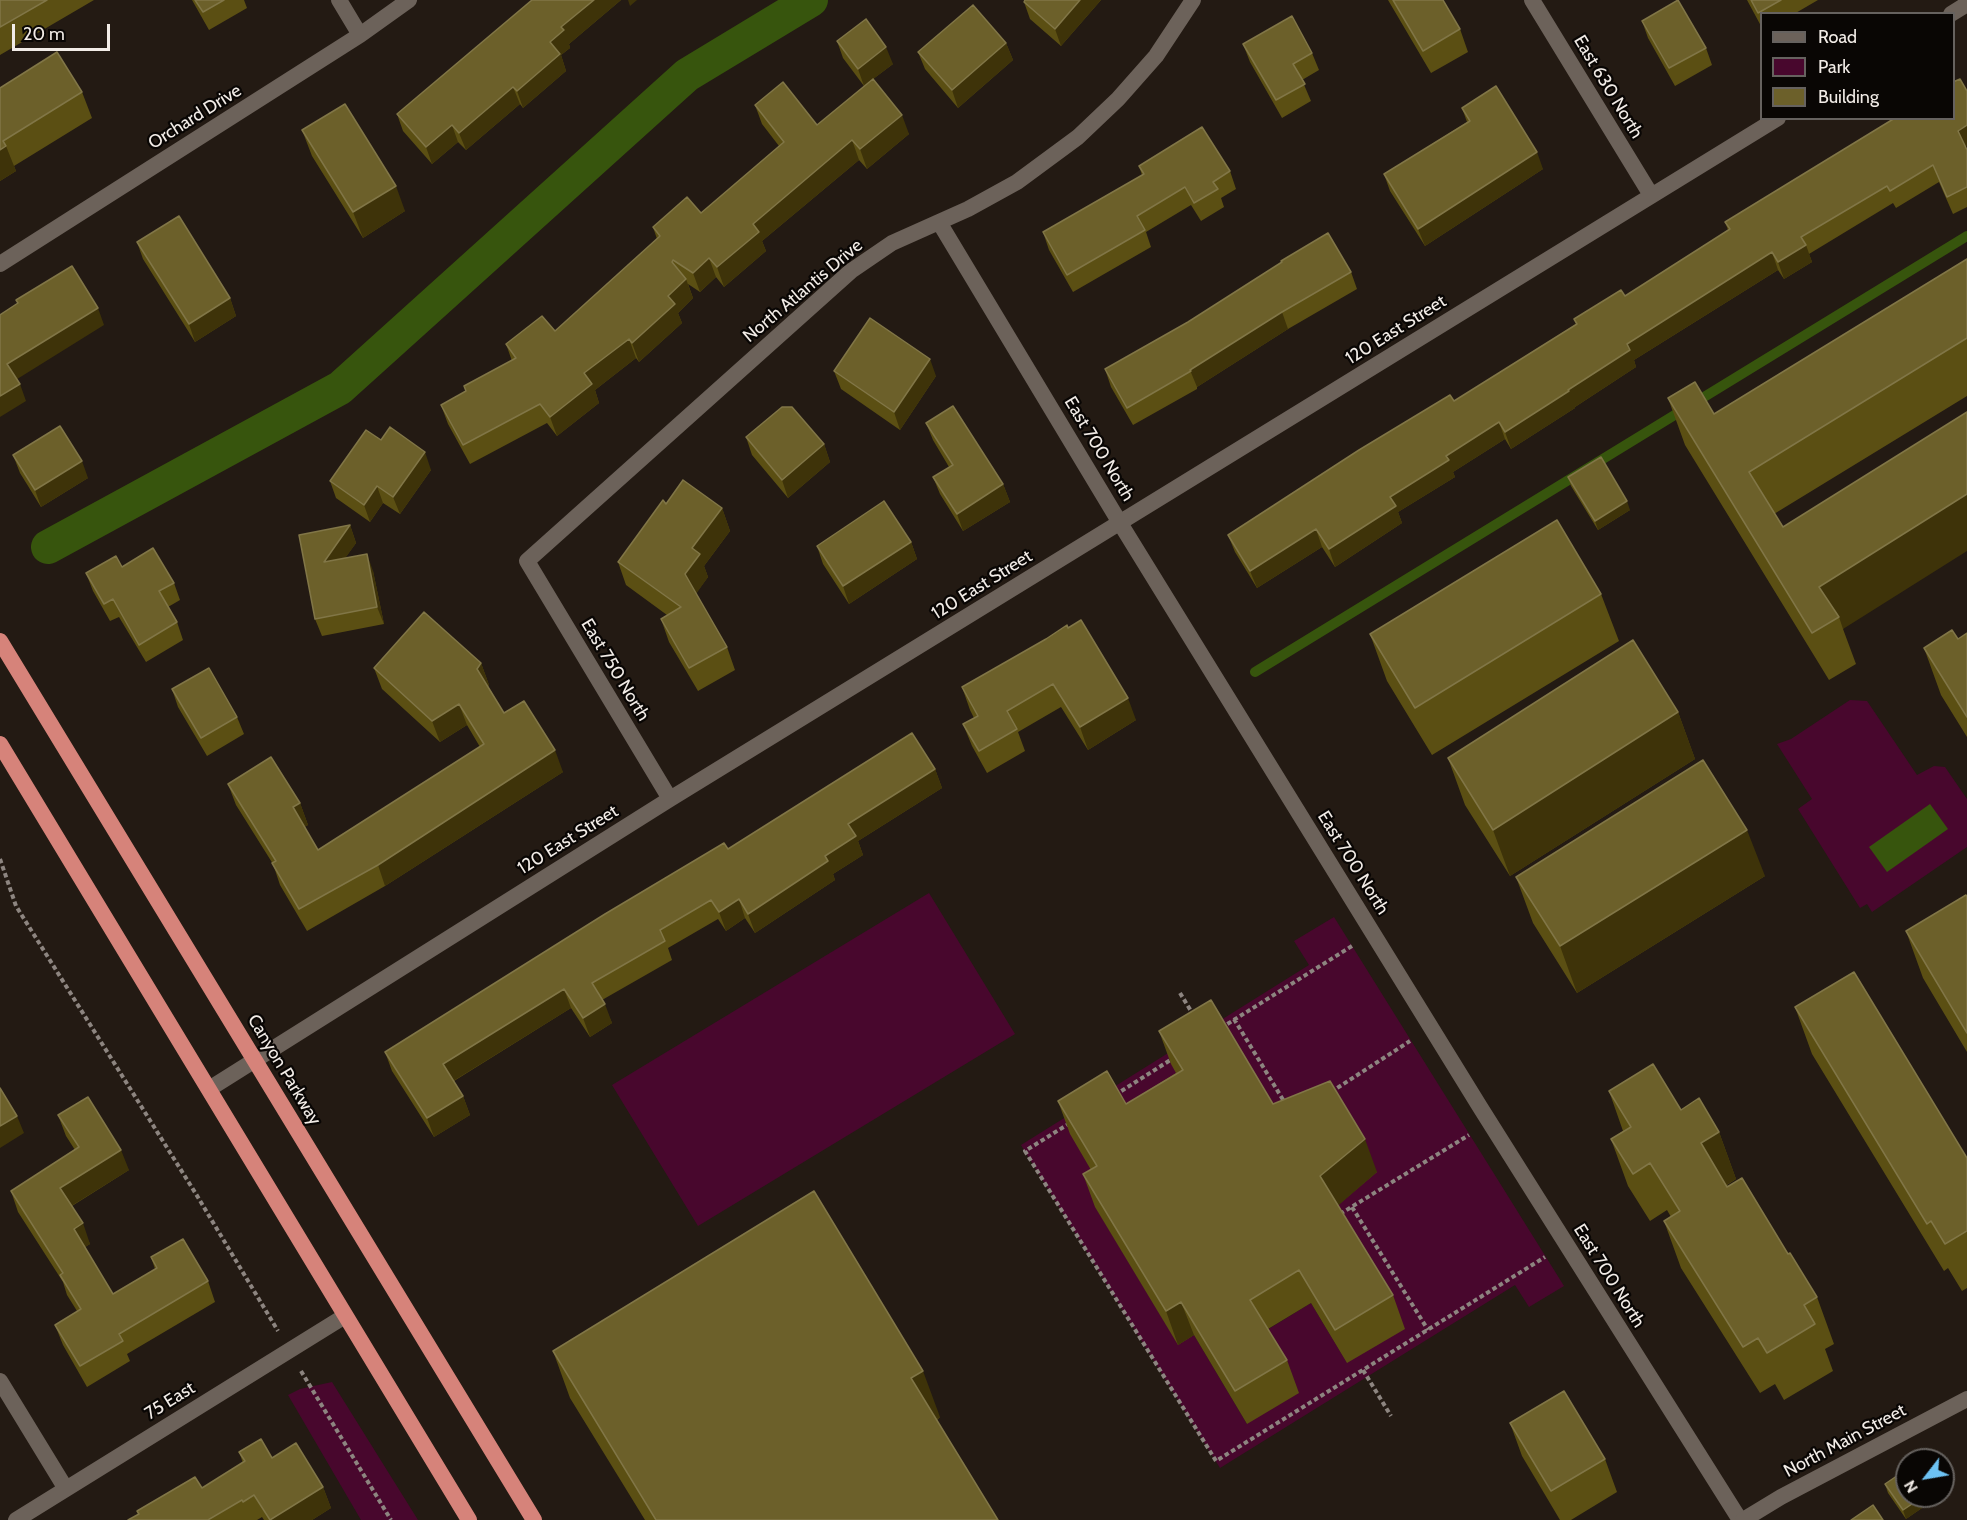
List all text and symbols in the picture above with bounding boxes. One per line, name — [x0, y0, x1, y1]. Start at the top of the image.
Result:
scale bar — [15, 12, 112, 50]
legend — [1760, 12, 1955, 120]
text: 20 m — [23, 23, 65, 45]
text: Road — [1818, 26, 1857, 48]
street label: East 630 North — [1569, 31, 1647, 143]
text: Park — [1818, 56, 1850, 78]
street label: Orchard Drive — [144, 80, 246, 154]
text: Building — [1818, 86, 1879, 108]
street label: North Atlantis Drive — [739, 235, 867, 347]
street label: 120 East Street — [1342, 291, 1450, 369]
street label: East 700 North — [1059, 393, 1139, 505]
street label: 120 East Street — [928, 546, 1036, 624]
street label: East 750 North — [576, 615, 654, 725]
street label: 120 East Street — [514, 801, 622, 879]
street label: East 700 North — [1313, 807, 1393, 919]
street label: Canyon Parkway — [242, 1011, 326, 1129]
street label: East 700 North — [1569, 1220, 1649, 1332]
street label: 75 East — [141, 1377, 199, 1425]
street label: North Main Street — [1780, 1400, 1910, 1482]
north arrow — [1895, 1448, 1955, 1508]
text: N — [1900, 1477, 1922, 1496]

